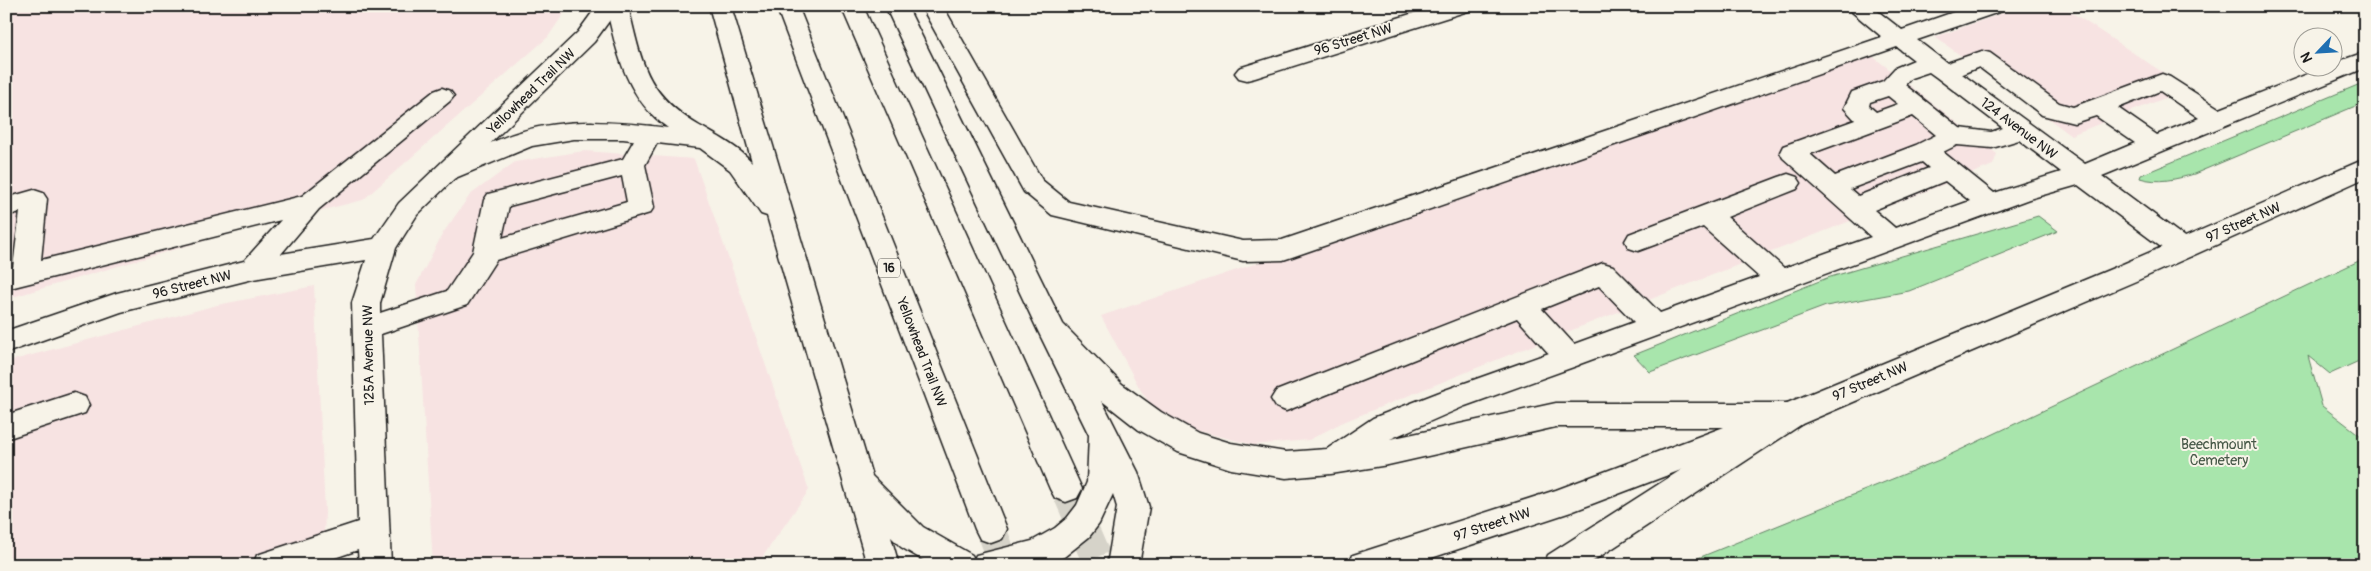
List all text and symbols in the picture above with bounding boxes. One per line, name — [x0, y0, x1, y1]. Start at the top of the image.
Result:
street label: 96 Street NW — [1312, 20, 1394, 59]
north arrow — [2294, 28, 2344, 78]
street label: Yellowhead Trail NW — [483, 45, 579, 138]
text: N — [2297, 49, 2316, 65]
street label: 124 Avenue NW — [1977, 94, 2061, 163]
street label: 97 Street NW — [2203, 198, 2283, 247]
road number: 16 — [878, 258, 900, 278]
street label: 96 Street NW — [151, 266, 233, 303]
street label: Yellowhead Trail NW — [892, 294, 950, 409]
street label: 125A Avenue NW — [359, 305, 378, 405]
street label: 97 Street NW — [1830, 358, 1910, 405]
park label: Beechmount Cemetery — [2181, 436, 2257, 469]
street label: 97 Street NW — [1451, 504, 1533, 545]

